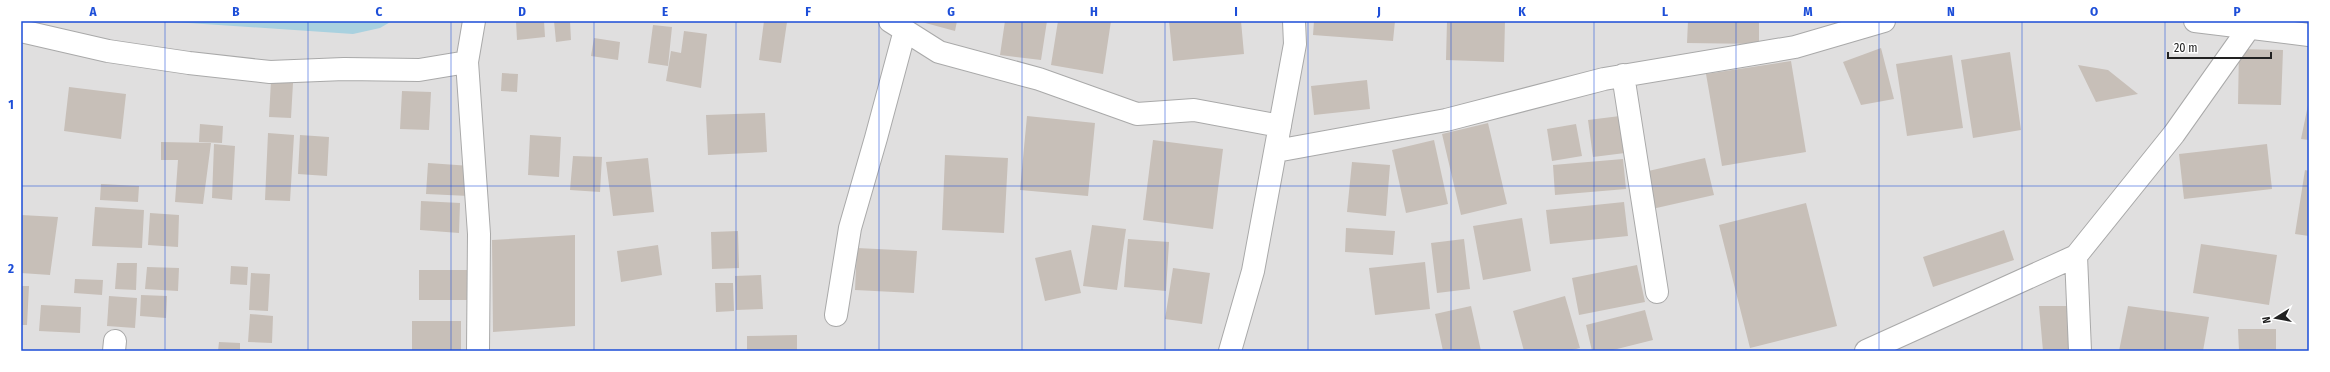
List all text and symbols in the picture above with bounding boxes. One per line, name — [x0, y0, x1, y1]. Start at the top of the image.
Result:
text: A — [88, 4, 97, 19]
text: B — [232, 4, 240, 19]
text: C — [376, 4, 383, 19]
text: D — [518, 4, 526, 19]
text: E — [662, 4, 668, 19]
text: F — [805, 4, 811, 19]
text: G — [947, 4, 955, 19]
text: H — [1090, 4, 1098, 19]
text: I — [1234, 4, 1238, 19]
text: J — [1376, 4, 1381, 19]
text: K — [1518, 4, 1526, 19]
text: L — [1662, 4, 1668, 19]
text: M — [1803, 4, 1813, 19]
text: N — [1947, 4, 1955, 19]
text: O — [2090, 4, 2098, 19]
text: P — [2233, 4, 2241, 19]
scale bar — [2168, 34, 2271, 60]
text: 20 m — [2174, 41, 2198, 55]
text: 1 — [8, 97, 14, 112]
text: 2 — [7, 261, 14, 276]
north arrow — [2256, 298, 2296, 338]
text: N — [2260, 315, 2274, 324]

